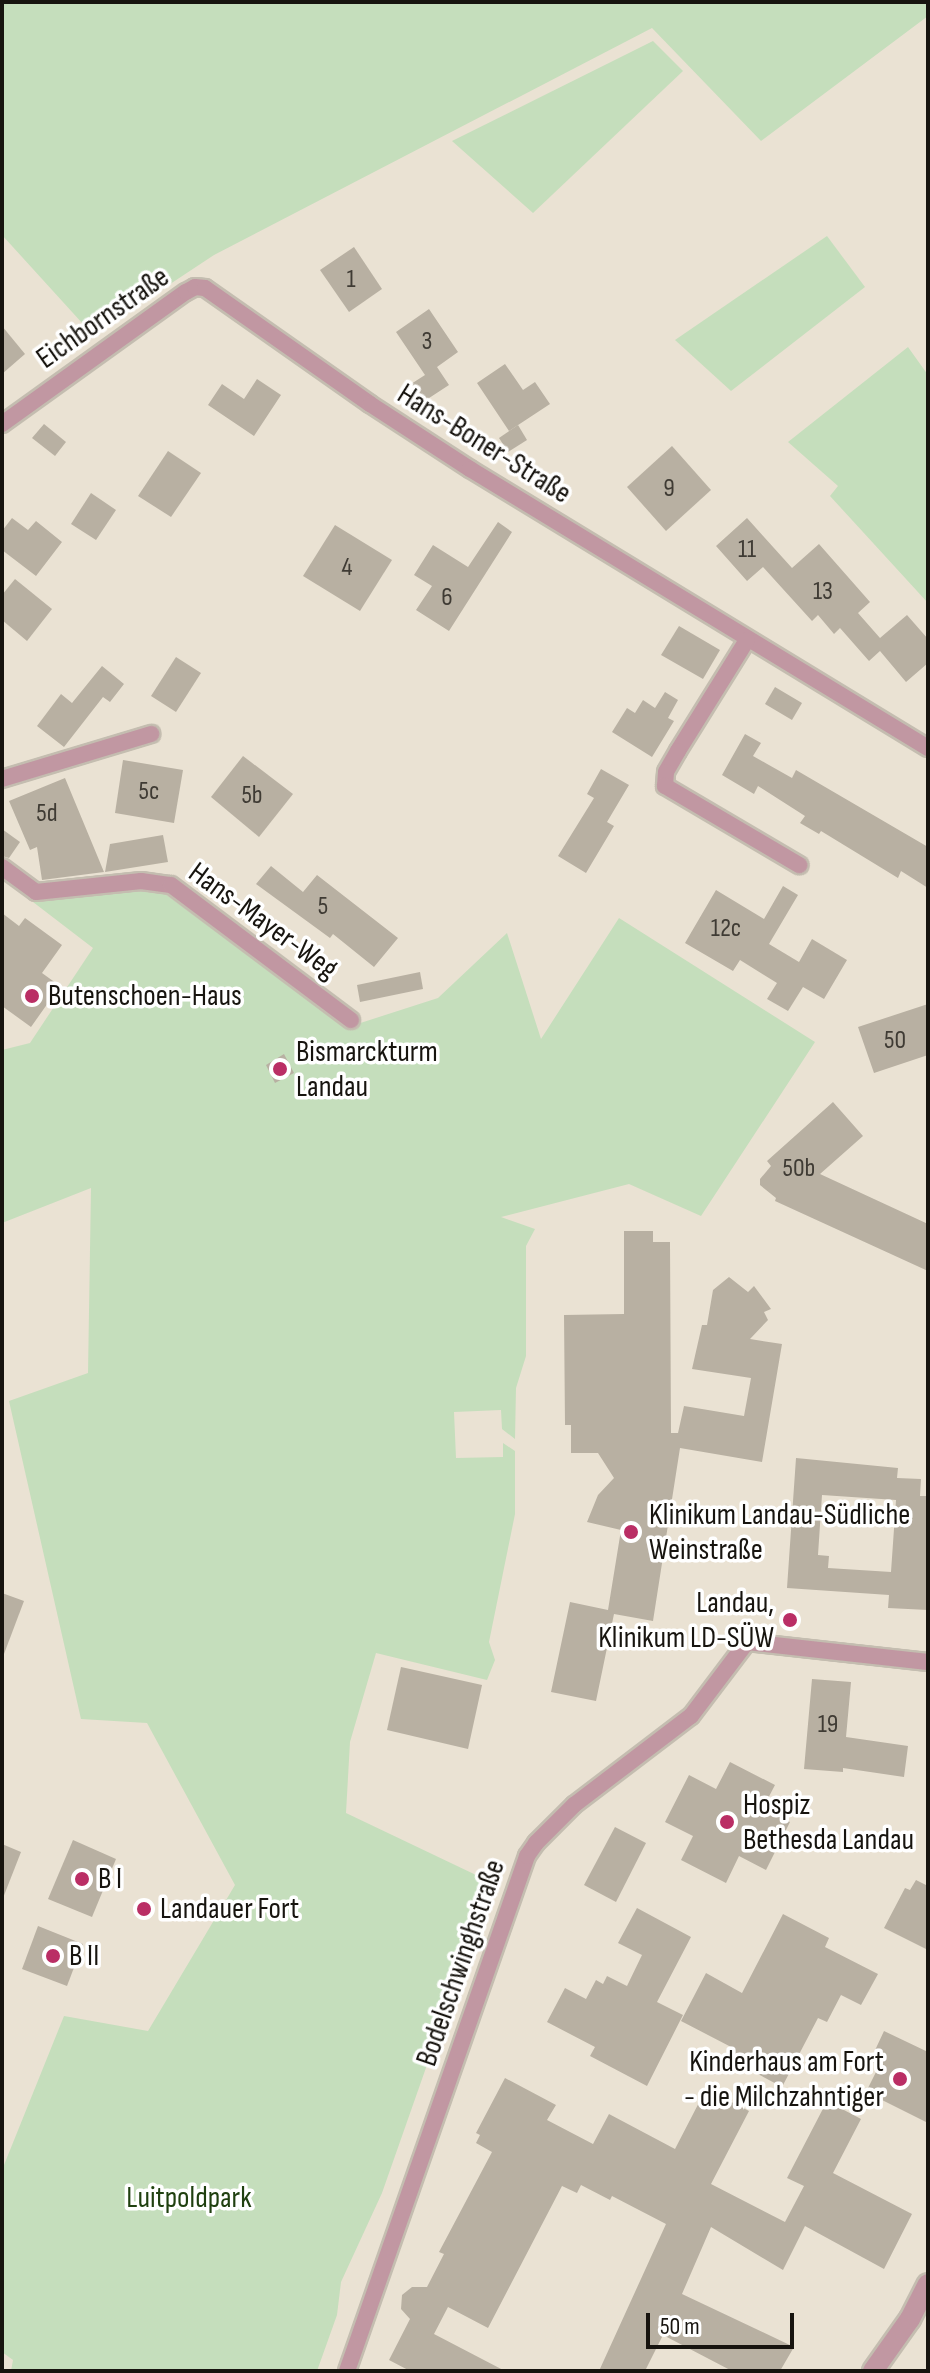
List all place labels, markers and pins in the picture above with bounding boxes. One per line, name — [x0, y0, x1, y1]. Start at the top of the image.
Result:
place label: Butenschoen-Haus — [48, 978, 242, 1014]
marker: Butenschoen-Haus — [23, 987, 41, 1005]
place label: Bismarckturm Landau — [296, 1034, 438, 1104]
marker: Bismarckturm Landau — [271, 1060, 289, 1078]
place label: Klinikum Landau-Südliche Weinstraße — [649, 1497, 910, 1568]
marker: Klinikum Landau-Südliche Weinstraße — [620, 1521, 642, 1543]
place label: Landau, Klinikum LD-SÜW — [598, 1585, 774, 1656]
marker: Landau, Klinikum LD-SÜW — [781, 1611, 799, 1629]
place label: Hospiz Bethesda Landau — [743, 1787, 914, 1858]
marker: Hospiz Bethesda Landau — [718, 1813, 736, 1831]
place label: B I — [98, 1861, 122, 1897]
marker: B I — [73, 1870, 91, 1888]
place label: Landauer Fort — [160, 1891, 299, 1927]
marker: Landauer Fort — [135, 1900, 153, 1918]
place label: B II — [69, 1938, 99, 1974]
marker: B II — [44, 1947, 62, 1965]
place label: Kinderhaus am Fort - die Milchzahntiger — [684, 2044, 884, 2114]
marker: Kinderhaus am Fort - die Milchzahntiger — [891, 2070, 909, 2088]

